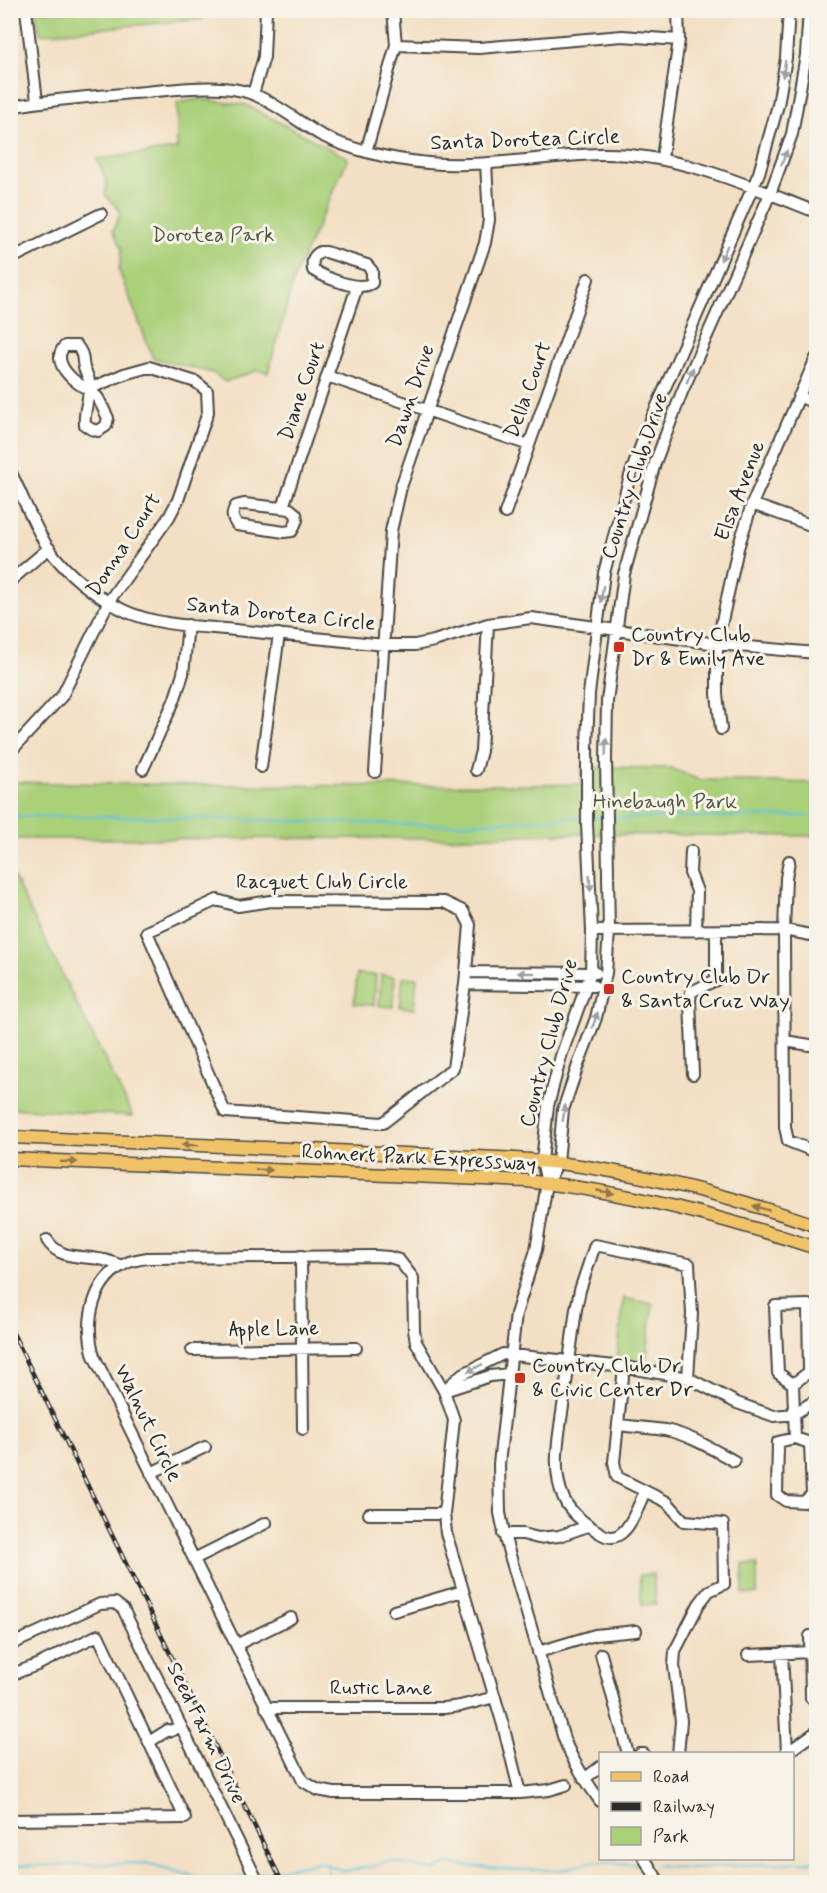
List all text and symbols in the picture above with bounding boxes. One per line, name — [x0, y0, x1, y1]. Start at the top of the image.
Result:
one-way arrow — [780, 59, 789, 78]
street label: Santa Dorotea Circle — [430, 123, 620, 157]
one-way arrow — [779, 148, 789, 166]
park label: Dorotea Park — [152, 221, 274, 249]
one-way arrow — [720, 245, 729, 262]
street label: Diane Court — [272, 338, 332, 444]
street label: Della Court — [498, 338, 558, 442]
street label: Dawn Drive — [380, 341, 442, 451]
one-way arrow — [685, 366, 695, 384]
street label: Country Club Drive — [595, 389, 675, 563]
street label: Elsa Avenue — [708, 437, 772, 545]
street label: Donna Court — [80, 488, 168, 602]
one-way arrow — [597, 584, 606, 603]
street label: Santa Dorotea Circle — [185, 590, 377, 638]
place label: Country Club Dr & Emily Ave — [631, 621, 765, 673]
marker: Country Club Dr & Emily Ave — [612, 640, 626, 654]
one-way arrow — [602, 738, 611, 757]
park label: Hinebaugh Park — [593, 788, 737, 816]
street label: Racquet Club Circle — [236, 868, 408, 896]
one-way arrow — [586, 873, 595, 892]
street label: Country Club Drive — [513, 956, 585, 1130]
place label: Country Club Dr & Santa Cruz Way — [621, 963, 790, 1015]
one-way arrow — [517, 968, 536, 978]
marker: Country Club Dr & Santa Cruz Way — [602, 982, 616, 996]
one-way arrow — [590, 1011, 600, 1029]
one-way arrow — [559, 1103, 568, 1122]
street label: Rohnert Park Expressway — [301, 1138, 537, 1178]
one-way arrow — [180, 1140, 199, 1149]
one-way arrow — [59, 1157, 78, 1166]
one-way arrow — [254, 1165, 273, 1175]
one-way arrow — [596, 1188, 615, 1197]
one-way arrow — [752, 1203, 770, 1212]
street label: Apple Lane — [229, 1314, 319, 1345]
place label: Country Club Dr & Civic Center Dr — [532, 1352, 693, 1404]
street label: Walnut Circle — [107, 1360, 189, 1486]
one-way arrow — [467, 1363, 484, 1373]
marker: Country Club Dr & Civic Center Dr — [513, 1371, 527, 1385]
street label: Seed Farm Drive — [160, 1657, 252, 1809]
street label: Rustic Lane — [330, 1674, 432, 1702]
legend — [599, 1752, 794, 1860]
text: Road — [653, 1765, 689, 1789]
text: Railway — [653, 1795, 715, 1819]
text: Park — [653, 1825, 689, 1849]

